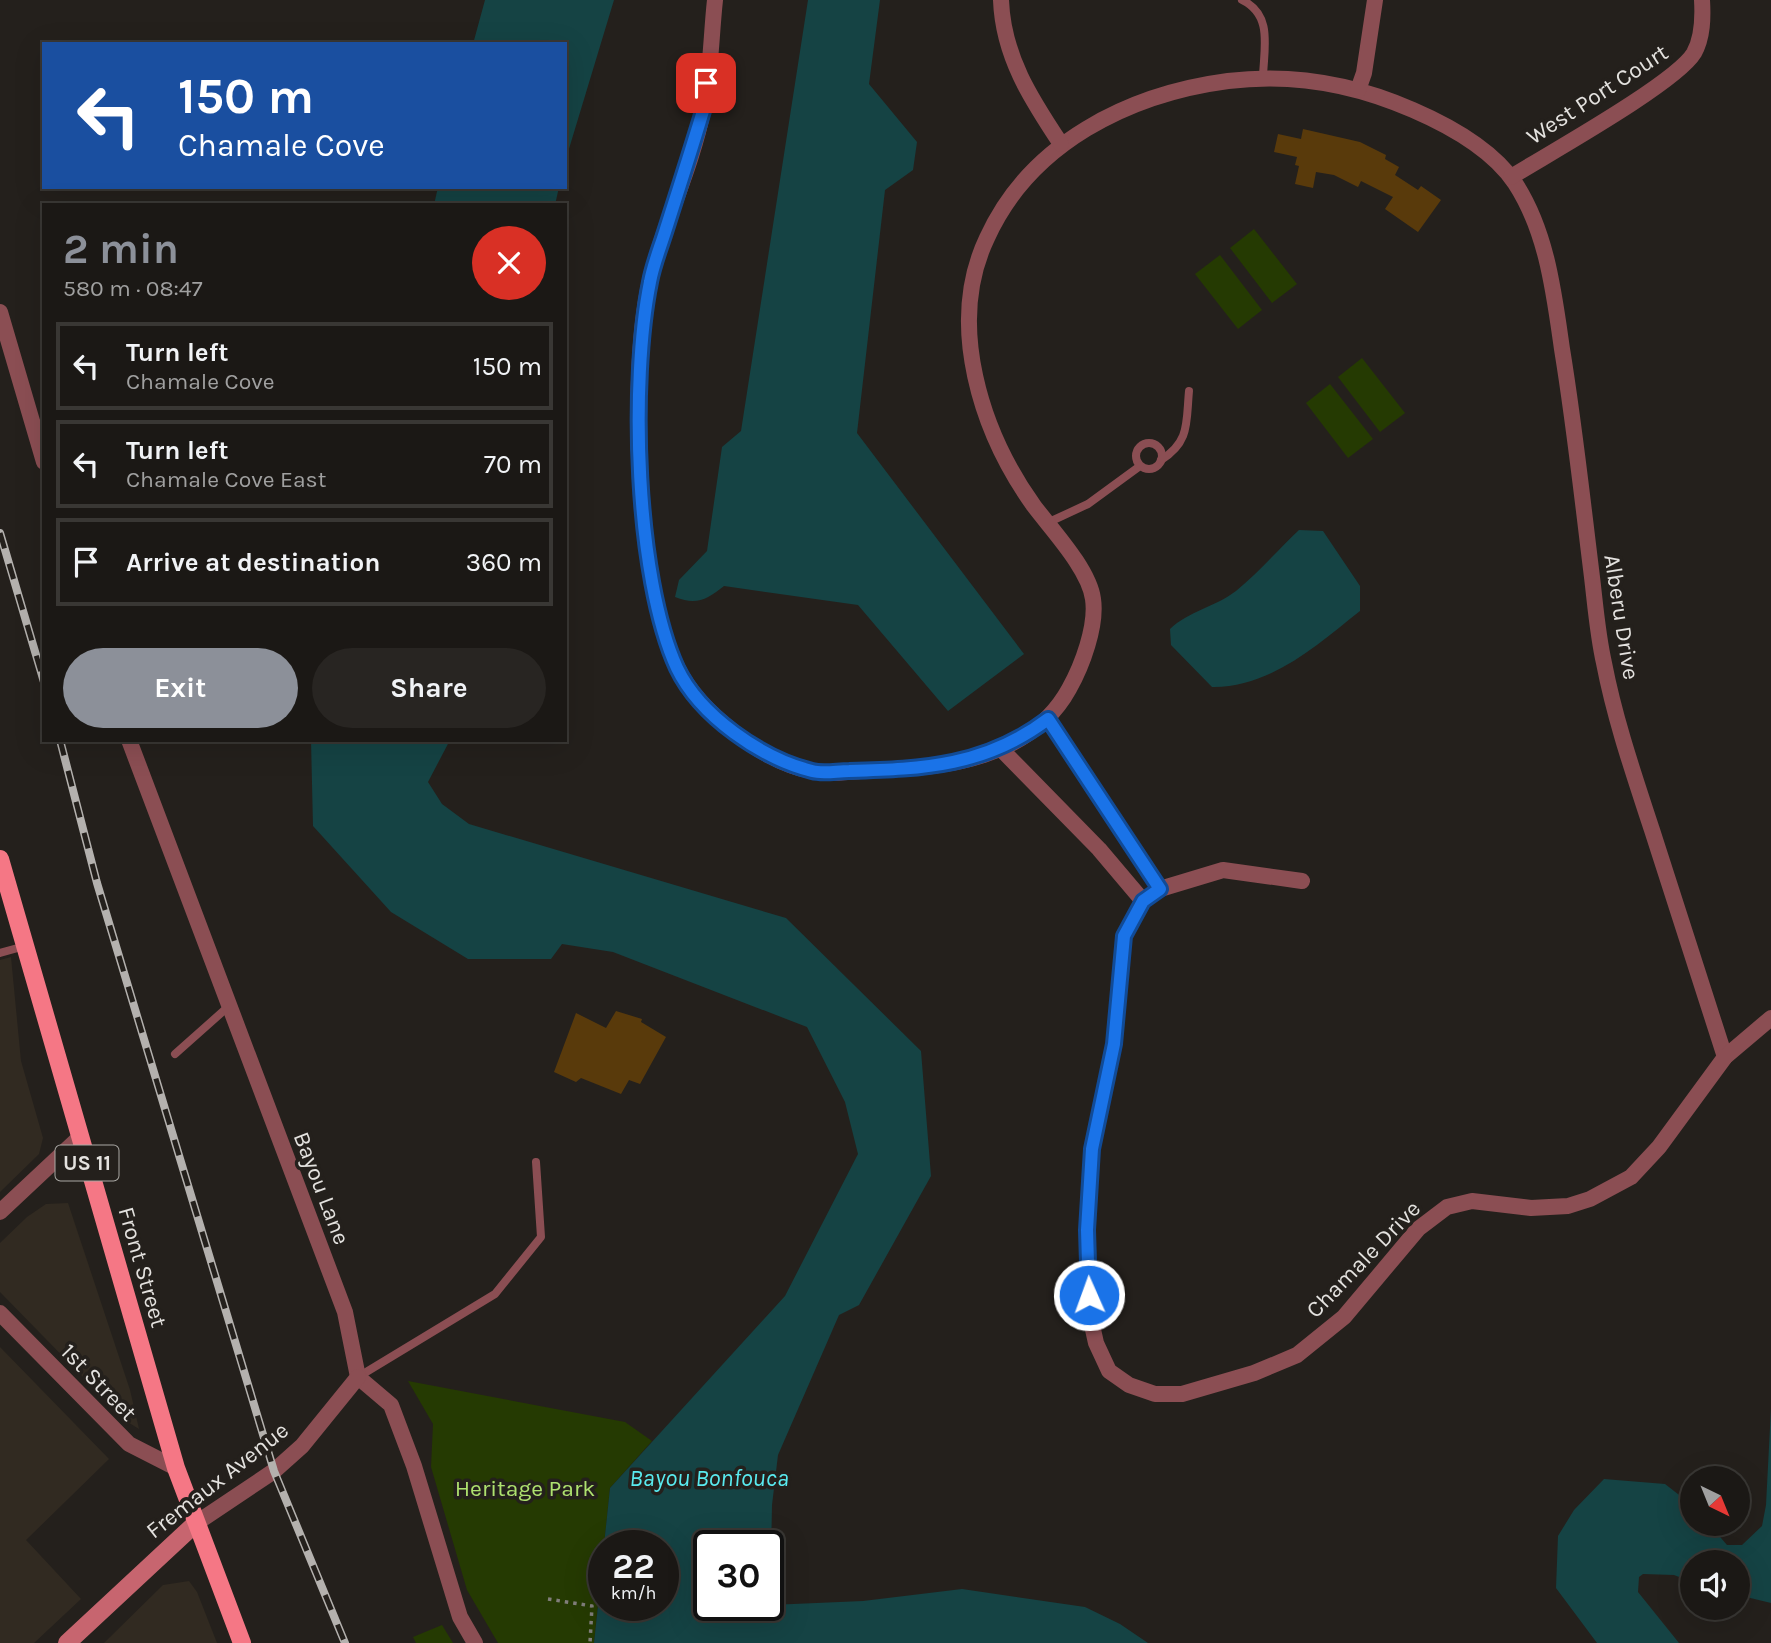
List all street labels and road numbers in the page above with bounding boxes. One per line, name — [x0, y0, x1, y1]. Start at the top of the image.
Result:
street label: West Port Court — [1522, 38, 1673, 150]
street label: Alberu Drive — [1598, 552, 1645, 682]
street label: Bayou Lane — [288, 1128, 355, 1248]
road number: US 11 — [56, 1146, 119, 1180]
street label: Chamale Drive — [1301, 1195, 1426, 1323]
street label: Front Street — [112, 1204, 173, 1331]
street label: 1st Street — [55, 1338, 142, 1427]
street label: Fremaux Avenue — [141, 1416, 294, 1544]

